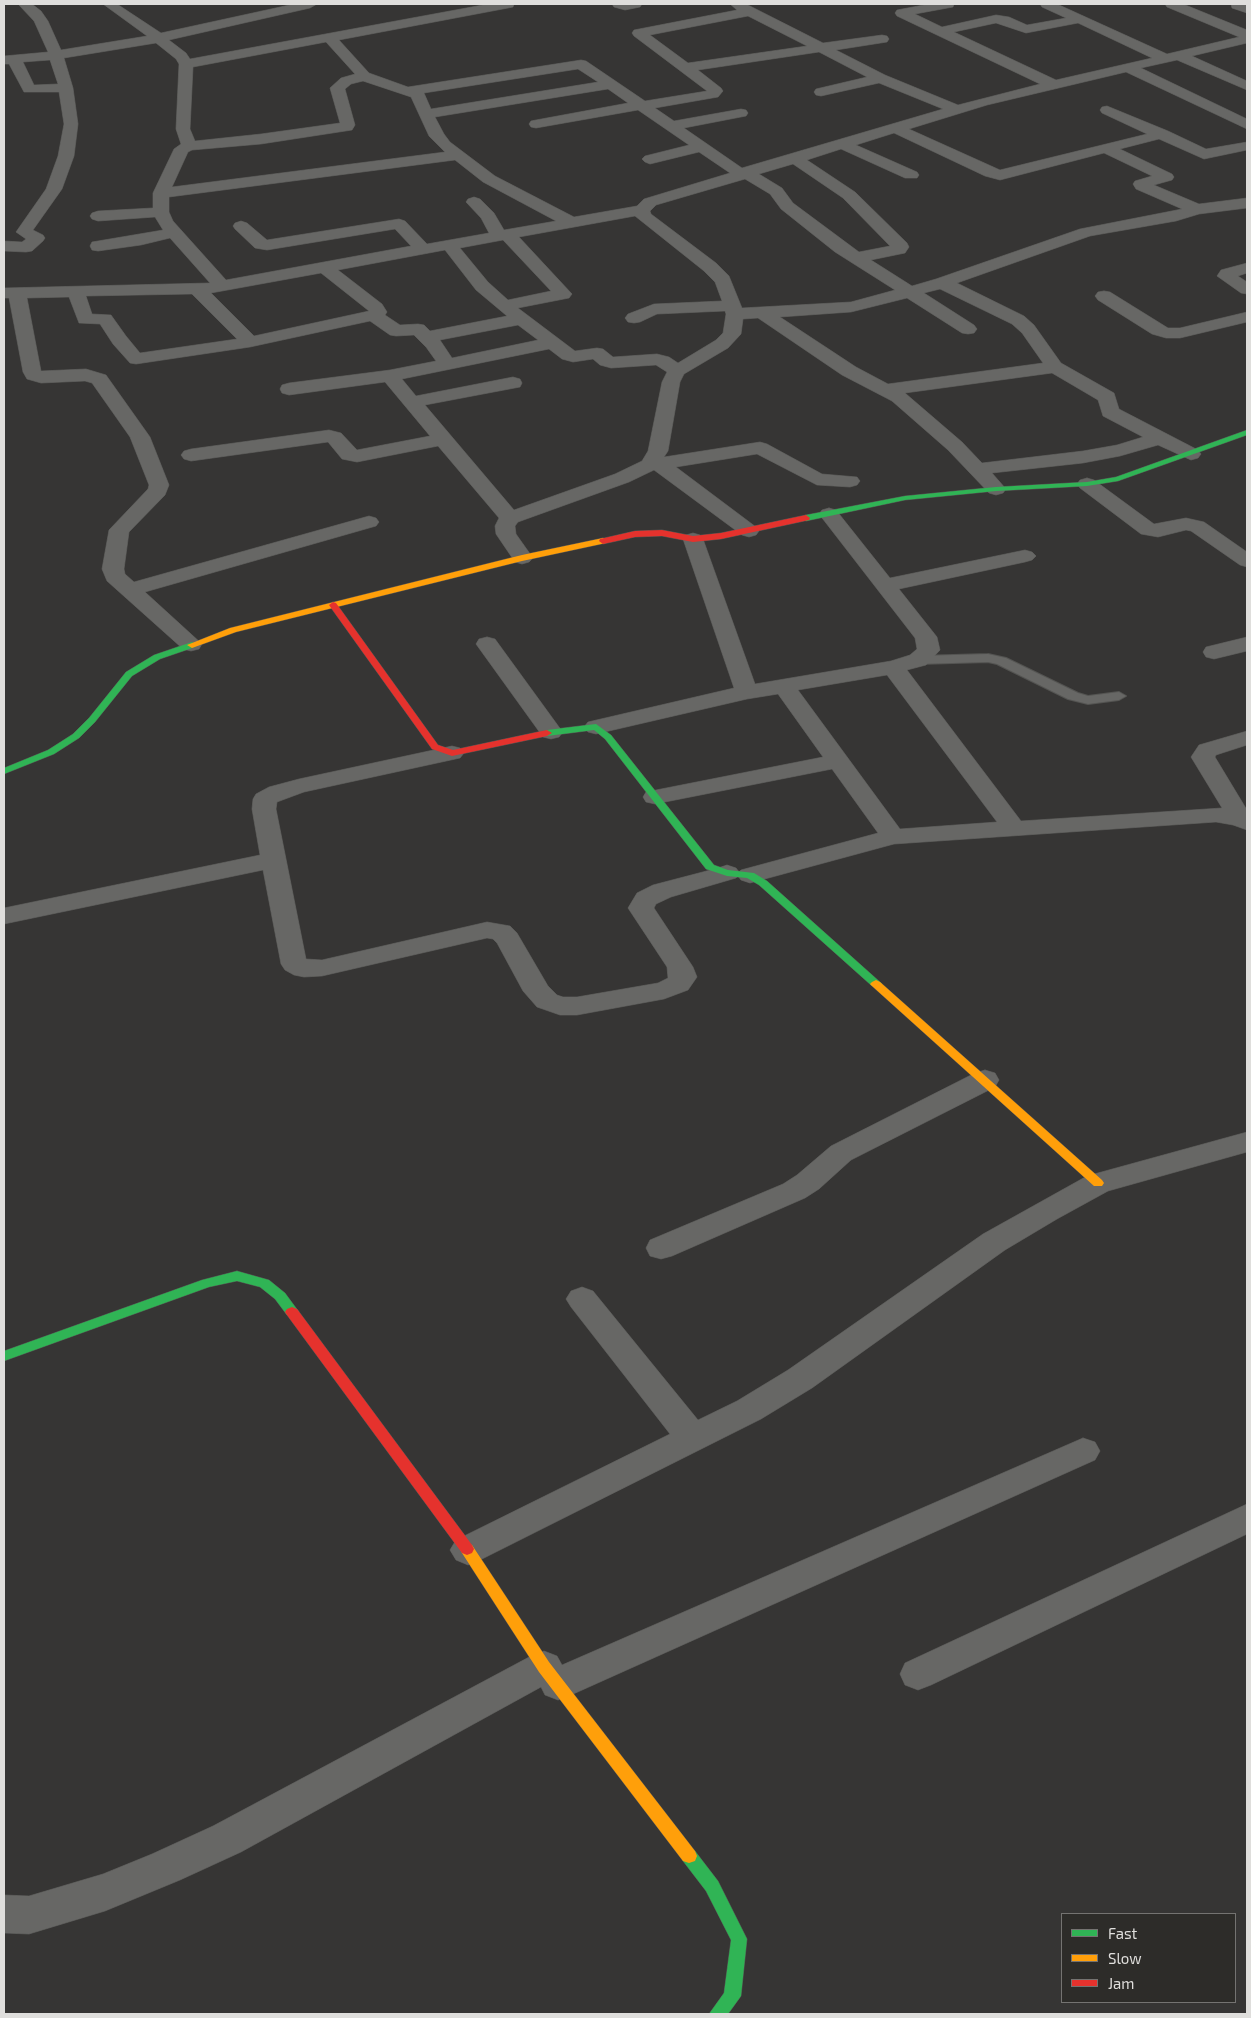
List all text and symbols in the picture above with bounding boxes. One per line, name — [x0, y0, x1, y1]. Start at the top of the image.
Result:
legend — [1061, 1913, 1236, 2003]
text: Fast — [1108, 1924, 1137, 1942]
text: Slow — [1108, 1949, 1142, 1967]
text: Jam — [1108, 1974, 1134, 1992]

